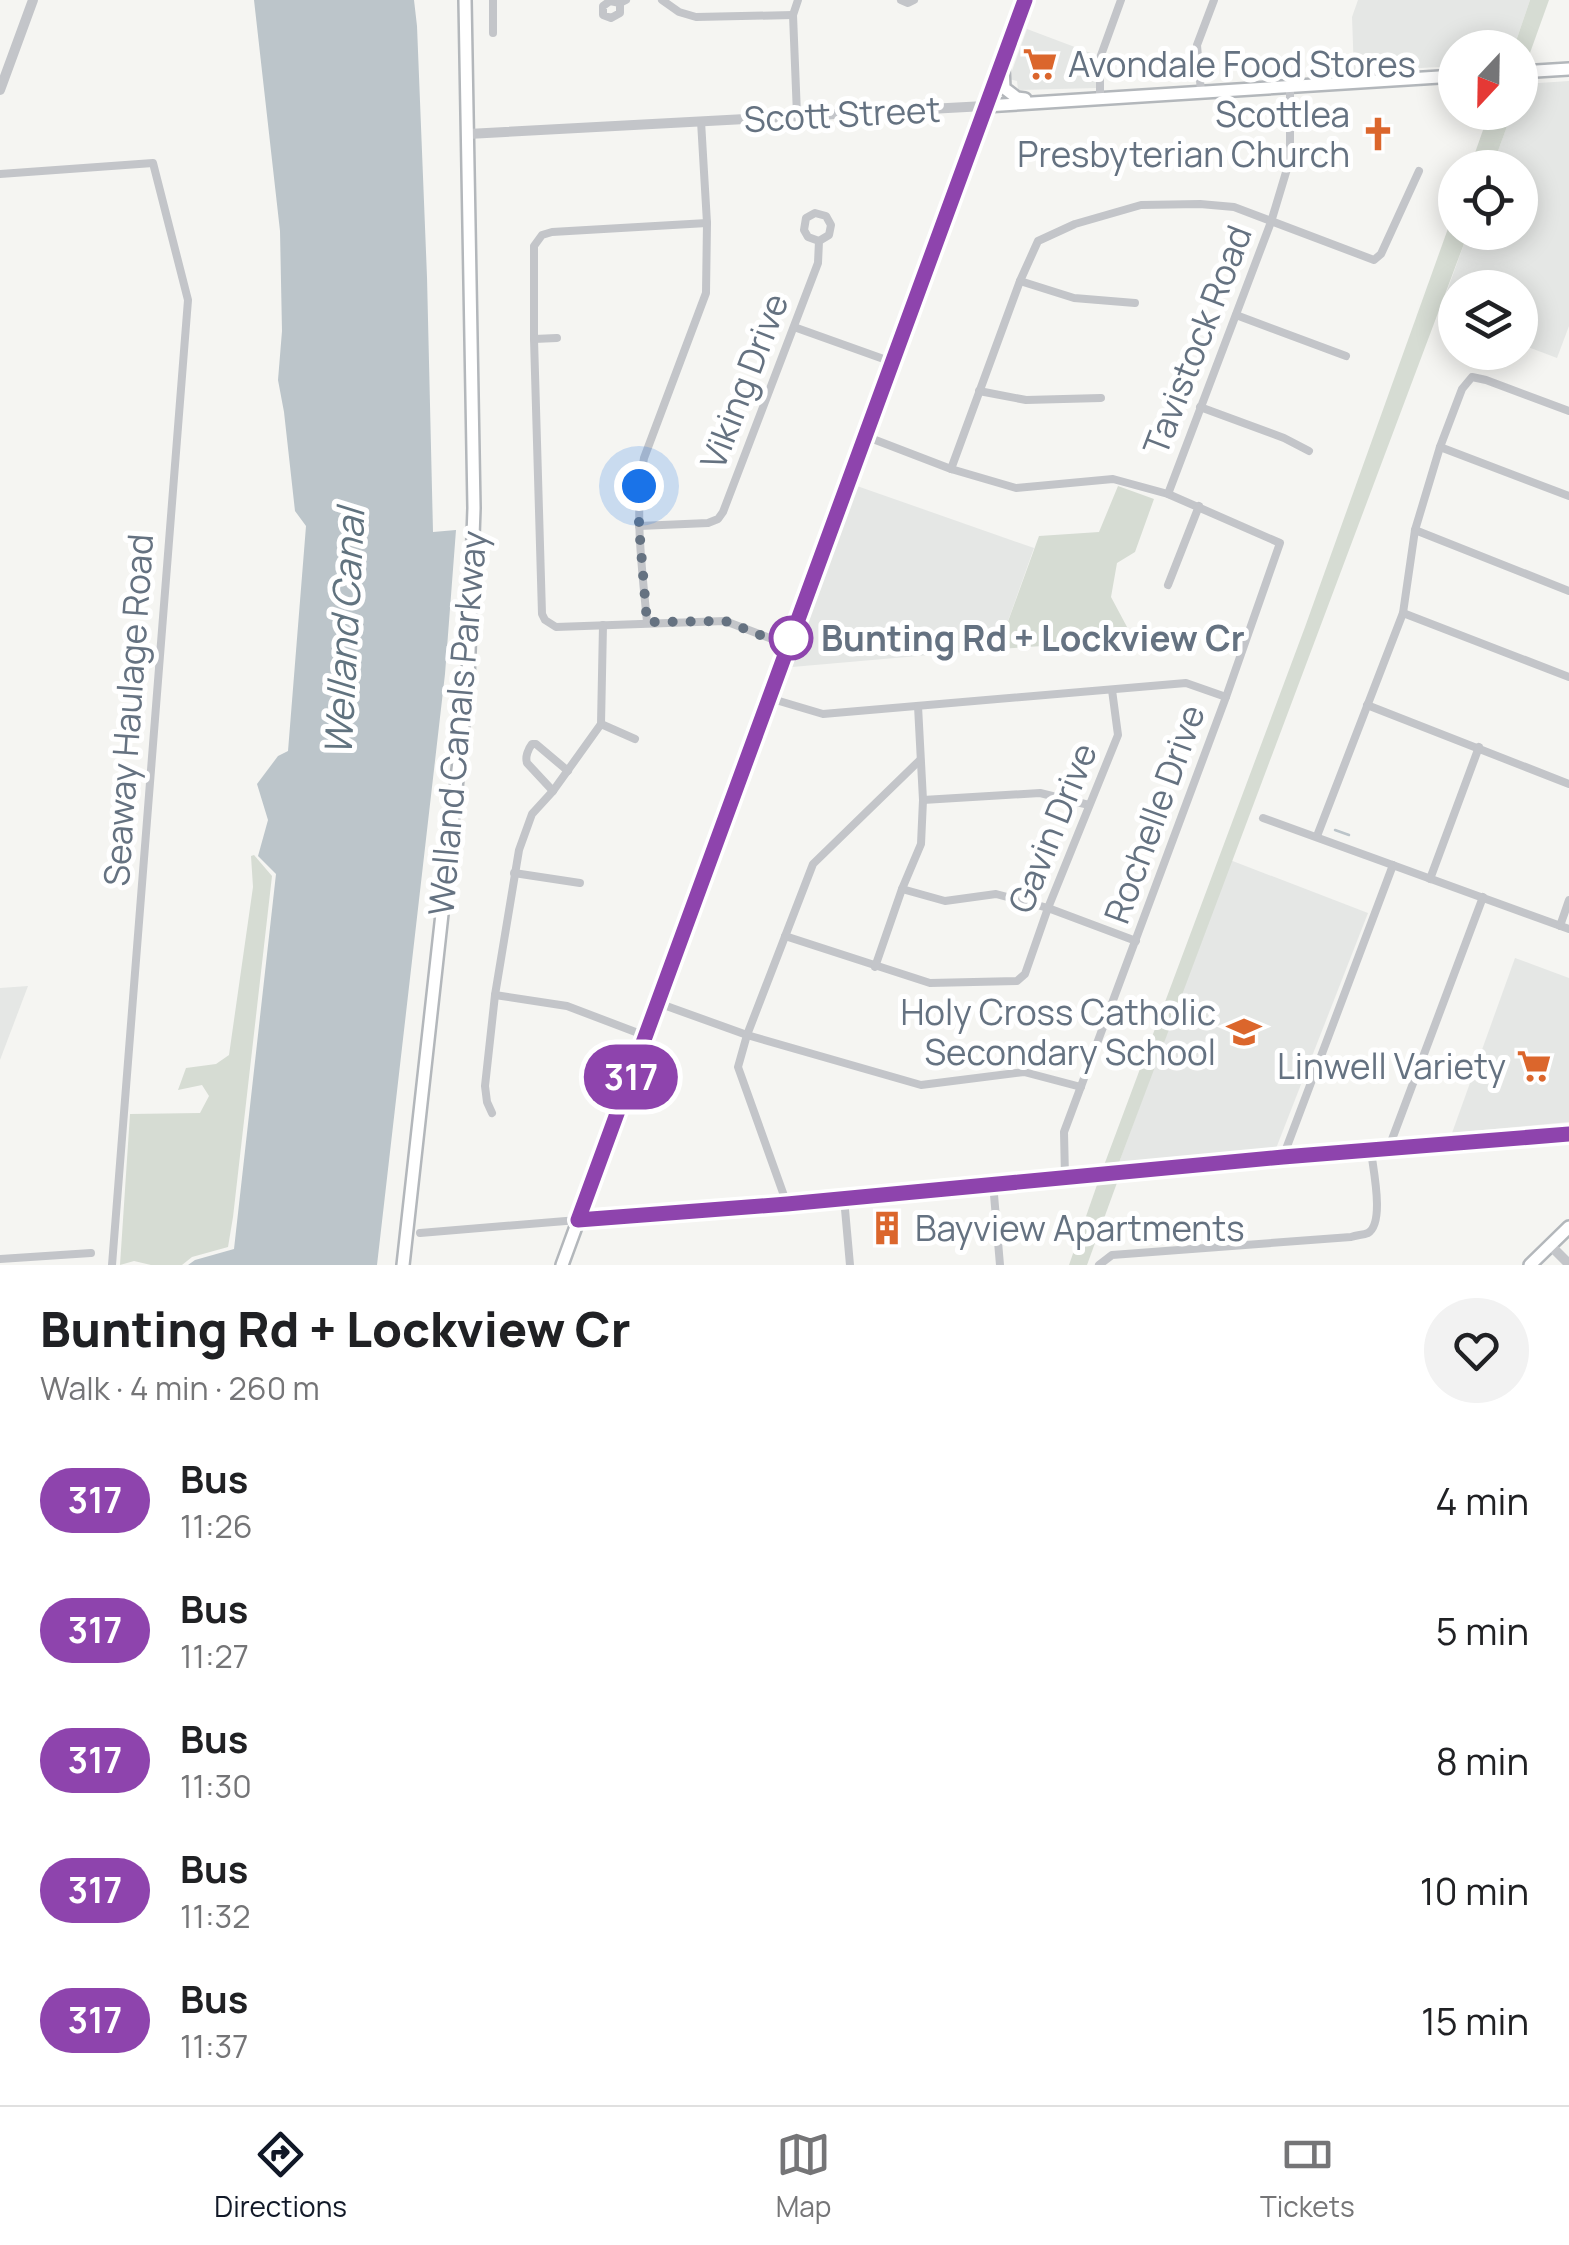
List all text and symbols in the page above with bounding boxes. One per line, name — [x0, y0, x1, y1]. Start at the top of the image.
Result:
north arrow — [1438, 30, 1538, 130]
map controls — [1438, 30, 1538, 370]
place label: Avondale Food Stores — [1068, 40, 1416, 88]
supermarket icon: Avondale Food Stores — [1021, 45, 1059, 83]
street label: Scott Street — [742, 85, 942, 143]
place label: Scottlea Presbyterian Church — [1017, 90, 1350, 178]
church icon: Scottlea Presbyterian Church — [1359, 115, 1397, 153]
button: locate — [1438, 150, 1538, 250]
street label: Tavistock Road — [1131, 218, 1263, 462]
button: layers — [1438, 270, 1538, 370]
street label: Viking Drive — [689, 286, 799, 476]
your location — [614, 461, 664, 511]
water label: Welland Canal — [311, 503, 376, 757]
street label: Welland Canals Parkway — [416, 529, 498, 917]
street label: Seaway Haulage Road — [92, 532, 164, 888]
place label: Bunting Rd + Lockview Cr — [821, 614, 1245, 662]
marker: Bunting Rd + Lockview Cr — [770, 617, 812, 659]
street label: Rochelle Drive — [1092, 698, 1216, 930]
street label: Gavin Drive — [996, 736, 1108, 920]
place label: Holy Cross Catholic Secondary School — [900, 988, 1216, 1076]
school or university icon: Holy Cross Catholic Secondary School — [1225, 1013, 1263, 1051]
place label: Linwell Variety — [1277, 1042, 1506, 1090]
line badge: 317 — [574, 1044, 688, 1110]
supermarket icon: Linwell Variety — [1515, 1047, 1553, 1085]
text: 317 — [604, 1053, 658, 1101]
place label: Bayview Apartments — [915, 1204, 1245, 1252]
building icon: Bayview Apartments — [868, 1209, 906, 1247]
text: Bunting Rd + Lockview Cr — [40, 1296, 630, 1361]
button: heart — [1424, 1298, 1529, 1403]
text: Walk · 4 min · 260 m — [40, 1366, 320, 1410]
text: Bus — [180, 1452, 248, 1504]
text: 4 min — [1435, 1474, 1529, 1526]
text: 317 — [68, 1476, 122, 1524]
text: 11:26 — [180, 1504, 253, 1548]
text: Bus — [180, 1582, 248, 1634]
text: 5 min — [1436, 1604, 1529, 1656]
text: 317 — [68, 1606, 122, 1654]
text: 11:27 — [180, 1634, 249, 1678]
text: Bus — [180, 1712, 248, 1764]
text: 8 min — [1436, 1734, 1529, 1786]
text: 317 — [68, 1736, 122, 1784]
text: 11:30 — [180, 1764, 252, 1808]
text: Bus — [180, 1842, 248, 1894]
text: 10 min — [1420, 1864, 1529, 1916]
text: 317 — [68, 1866, 122, 1914]
text: 11:32 — [180, 1894, 250, 1938]
text: Bus — [180, 1972, 248, 2024]
text: 15 min — [1421, 1994, 1529, 2046]
text: 317 — [68, 1996, 122, 2044]
text: 11:37 — [180, 2024, 248, 2068]
tab: Directions — [214, 2127, 347, 2225]
tab: Map — [776, 2127, 831, 2225]
tab: Tickets — [1260, 2127, 1355, 2225]

